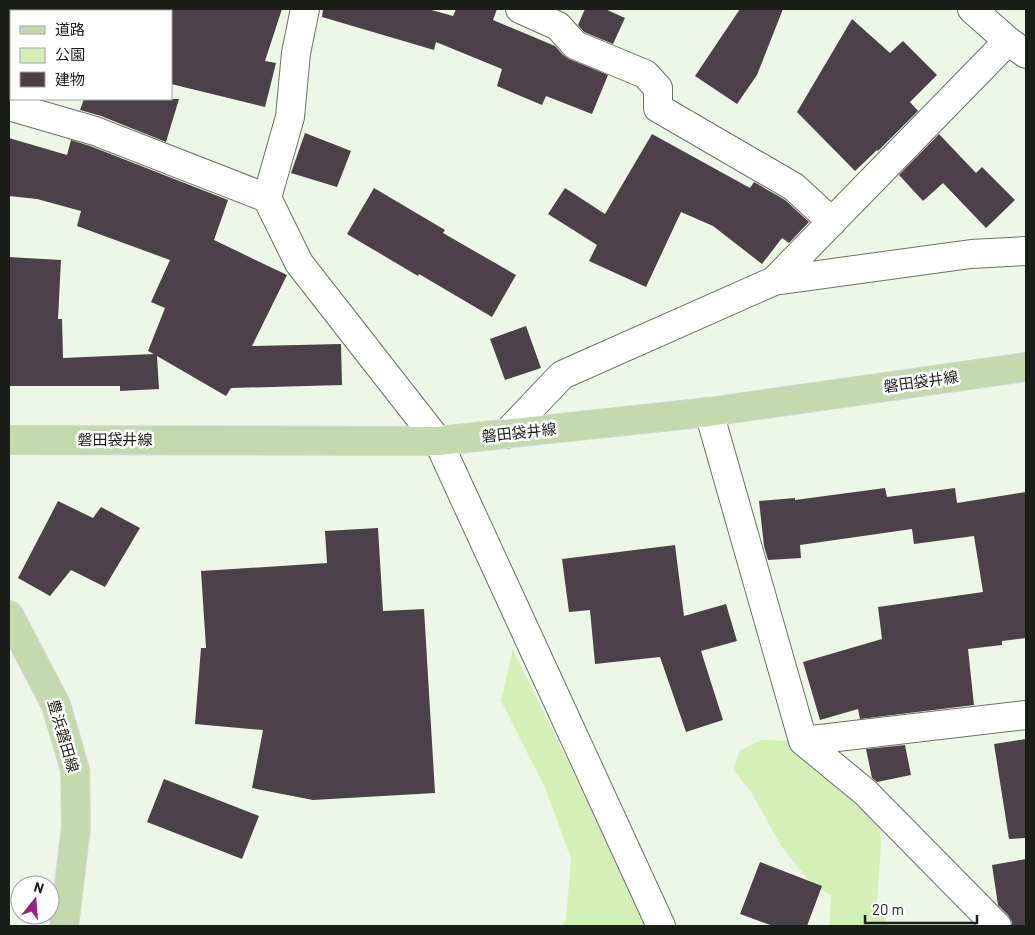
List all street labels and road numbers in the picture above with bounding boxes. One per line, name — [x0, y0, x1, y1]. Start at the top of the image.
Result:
street label: 磐田袋井線 — [882, 367, 959, 395]
street label: 磐田袋井線 — [481, 419, 557, 445]
street label: 磐田袋井線 — [77, 430, 153, 448]
street label: 豊浜磐田線 — [45, 697, 83, 774]

